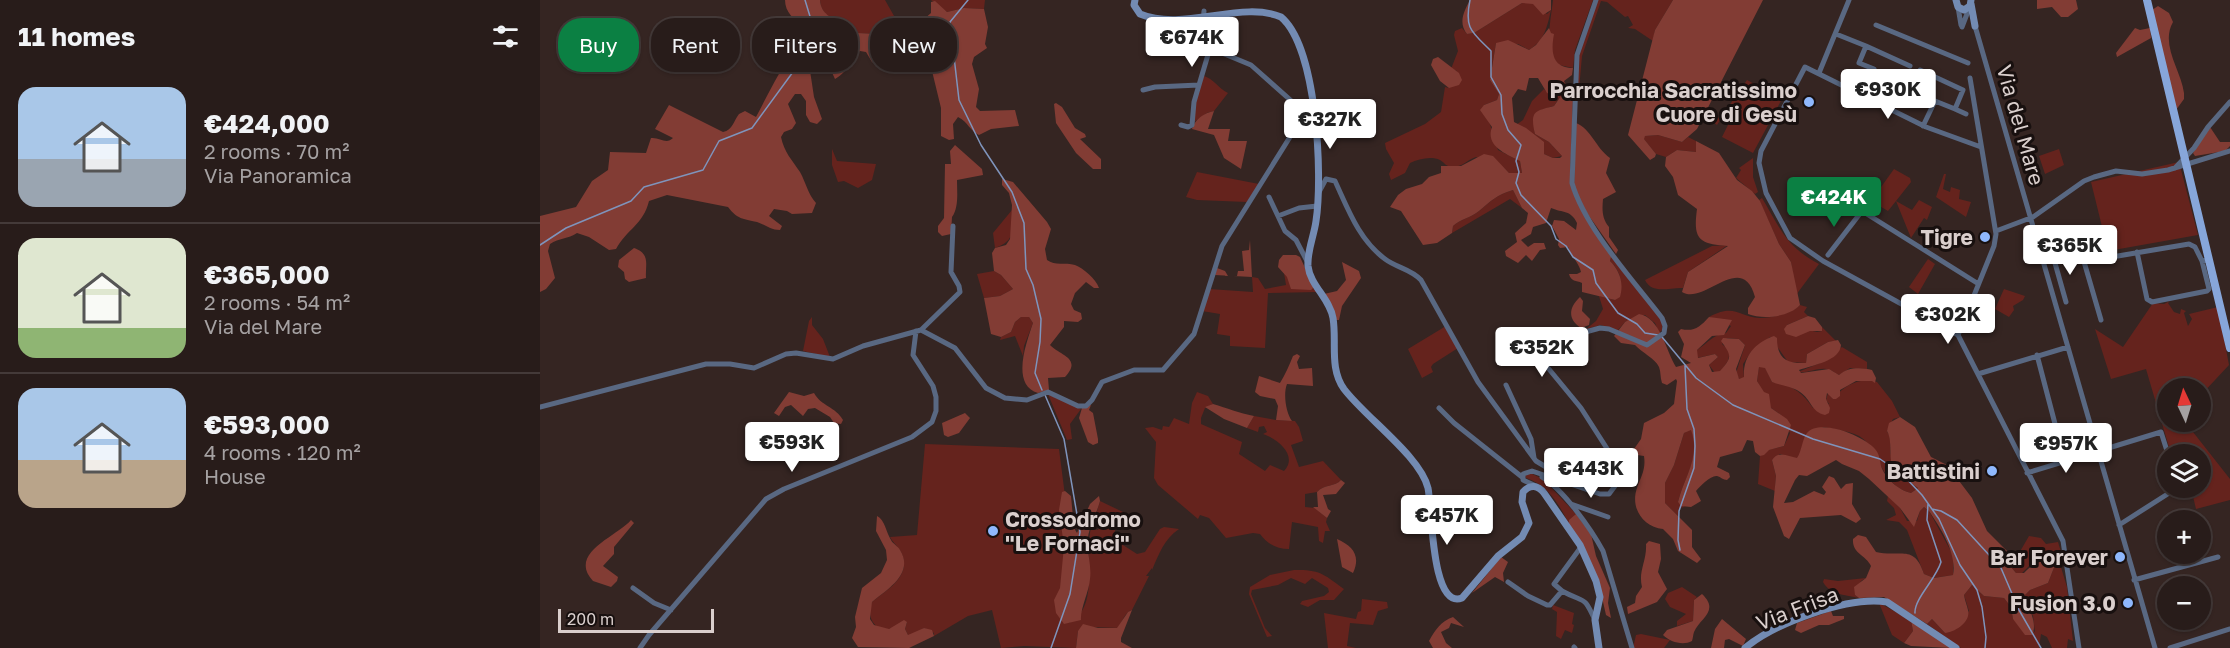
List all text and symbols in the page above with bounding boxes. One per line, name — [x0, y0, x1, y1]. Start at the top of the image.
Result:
pin: €674K — [1150, 17, 1234, 68]
chip: Buy — [558, 18, 639, 72]
chip: Rent — [651, 18, 740, 72]
chip: Filters — [752, 18, 858, 72]
chip: New — [870, 18, 957, 72]
icon: filters — [489, 20, 522, 53]
text: 11 homes — [18, 21, 135, 52]
text: €674K — [1160, 24, 1224, 48]
street label: Via del Mare — [1991, 62, 2051, 188]
pin: €930K — [1846, 69, 1930, 120]
text: €930K — [1855, 76, 1921, 100]
place label: Parrocchia Sacratissimo Cuore di Gesù — [1550, 77, 1797, 127]
marker: Parrocchia Sacratissimo Cuore di Gesù — [1802, 95, 1816, 109]
pin: €327K — [1288, 99, 1372, 150]
text: €327K — [1298, 106, 1362, 130]
text: €424,000 — [204, 108, 330, 139]
icon: home — [66, 111, 138, 183]
text: 2 rooms · 70 m² — [204, 139, 349, 163]
text: Via Panoramica — [204, 163, 352, 187]
pin: €424K — [1792, 177, 1876, 228]
text: €424K — [1801, 184, 1867, 208]
place label: Tigre — [1920, 224, 1973, 250]
pin: €365K — [2028, 225, 2112, 276]
marker: Tigre — [1978, 230, 1992, 244]
text: €365K — [2037, 232, 2103, 256]
text: €365,000 — [204, 259, 330, 290]
icon: home — [66, 262, 138, 334]
text: 2 rooms · 54 m² — [204, 290, 350, 314]
pin: €302K — [1906, 294, 1990, 345]
text: €302K — [1915, 301, 1981, 325]
text: Via del Mare — [204, 314, 322, 338]
pin: €352K — [1500, 327, 1584, 378]
text: €352K — [1509, 334, 1575, 358]
north arrow — [2157, 378, 2211, 432]
map controls — [2157, 378, 2211, 630]
text: €593,000 — [204, 409, 330, 440]
icon: home — [66, 412, 138, 484]
pin: €593K — [750, 422, 834, 473]
pin: €957K — [2024, 423, 2108, 474]
text: €593K — [759, 429, 825, 453]
text: €957K — [2034, 430, 2098, 454]
text: 4 rooms · 120 m² — [204, 440, 361, 464]
button: layers — [2157, 444, 2211, 498]
pin: €443K — [1549, 448, 1633, 499]
text: €443K — [1558, 455, 1624, 479]
place label: Battistini — [1886, 458, 1980, 484]
text: House — [204, 464, 266, 488]
marker: Battistini — [1985, 464, 1999, 478]
pin: €457K — [1405, 495, 1489, 546]
text: €457K — [1415, 502, 1479, 526]
place label: Crossodromo "Le Fornaci" — [1005, 506, 1141, 556]
button: + — [2157, 510, 2211, 564]
marker: Crossodromo "Le Fornaci" — [986, 524, 1000, 538]
place label: Bar Forever — [1990, 544, 2108, 570]
marker: Bar Forever — [2113, 550, 2127, 564]
button: − — [2157, 576, 2211, 630]
street label: Via Frisa — [1752, 580, 1842, 636]
place label: Fusion 3.0 — [2010, 590, 2116, 616]
marker: Fusion 3.0 — [2121, 596, 2135, 610]
scale bar — [558, 606, 714, 634]
text: 200 m — [567, 609, 614, 629]

